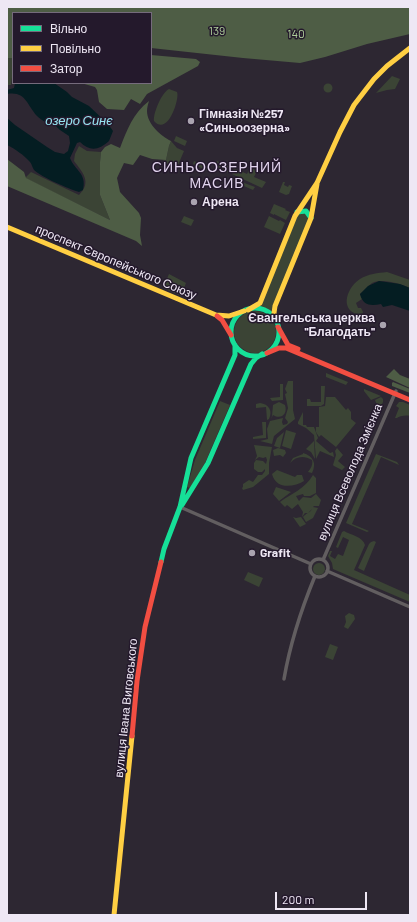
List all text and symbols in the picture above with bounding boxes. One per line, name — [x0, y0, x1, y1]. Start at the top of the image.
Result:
legend — [12, 12, 152, 84]
text: Вільно — [50, 21, 87, 35]
park label: 139 — [209, 24, 225, 38]
park label: 140 — [287, 27, 305, 41]
text: Повільно — [50, 41, 101, 55]
text: Затор — [50, 61, 82, 75]
place label: Гімназія №257 «Синьоозерна» — [199, 107, 290, 135]
water label: озеро Синє — [45, 113, 113, 129]
marker: Гімназія №257 «Синьоозерна» — [186, 116, 196, 126]
district label: СИНЬООЗЕРНИЙ МАСИВ — [152, 159, 282, 192]
place label: Арена — [202, 195, 239, 209]
marker: Арена — [189, 197, 199, 207]
street label: проспект Європейського Союзу — [33, 221, 199, 303]
place label: Євангельська церква ''Благодать'' — [248, 311, 375, 339]
marker: Євангельська церква ''Благодать'' — [378, 320, 388, 330]
street label: вулиця Всеволода Змієнка — [315, 401, 385, 543]
place label: Grafit — [260, 546, 290, 560]
marker: Grafit — [247, 548, 257, 558]
street label: вулиця Івана Виговського — [112, 638, 140, 778]
scale bar — [277, 884, 369, 910]
text: 200 m — [282, 892, 314, 906]

